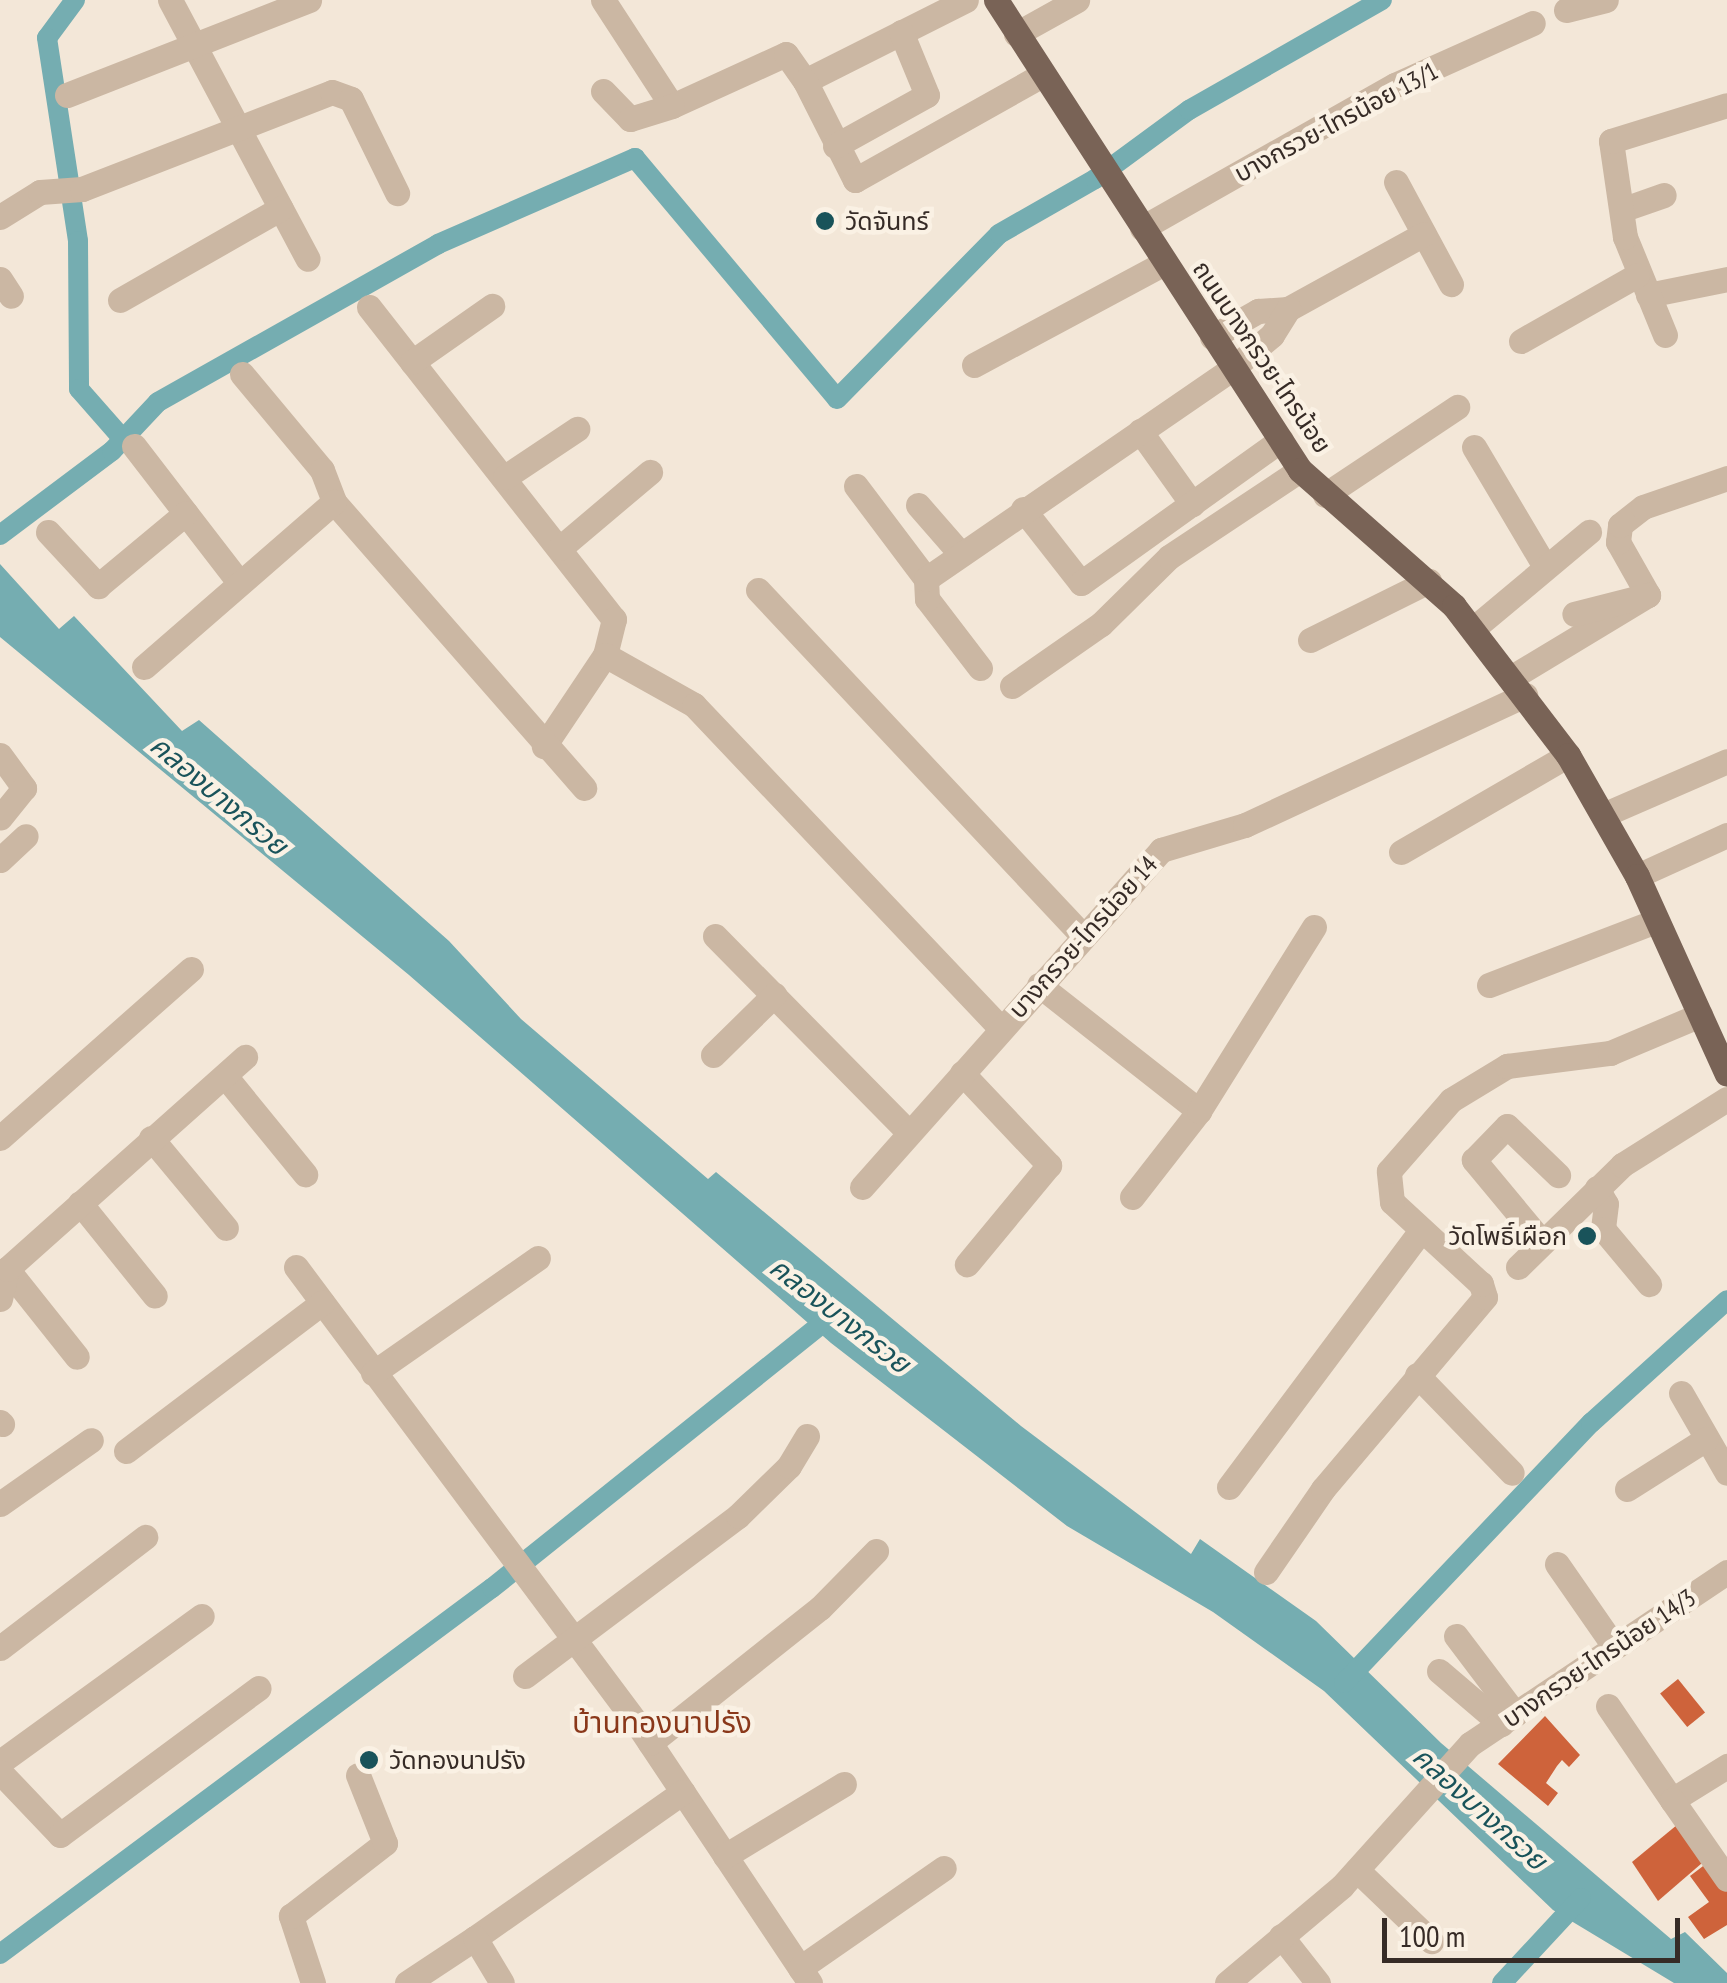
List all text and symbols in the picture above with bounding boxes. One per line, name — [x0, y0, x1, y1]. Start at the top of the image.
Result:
street label: บางกรวย-ไทรน้อย 13/1 — [1229, 56, 1443, 188]
place label: วัดจันทร์ — [845, 206, 929, 236]
marker: วัดจันทร์ — [814, 210, 836, 232]
street label: ถนนบางกรวย-ไทรน้อย — [1187, 255, 1337, 459]
water label: คลองบางกรวย — [144, 728, 294, 862]
street label: บางกรวย-ไทรน้อย 14 — [1002, 850, 1164, 1024]
place label: วัดโพธิ์เผือก — [1448, 1221, 1567, 1251]
marker: วัดโพธิ์เผือก — [1576, 1225, 1598, 1247]
water label: คลองบางกรวย — [763, 1250, 917, 1380]
street label: บางกรวย-ไทรน้อย 14/3 — [1497, 1582, 1701, 1734]
district label: บ้านทองนาปรัง — [572, 1704, 752, 1740]
water label: คลองบางกรวย — [1406, 1739, 1554, 1877]
place label: วัดทองนาปรัง — [389, 1745, 526, 1775]
marker: วัดทองนาปรัง — [358, 1749, 380, 1771]
scale bar — [1387, 1898, 1684, 1960]
text: 100 m — [1399, 1916, 1465, 1955]

